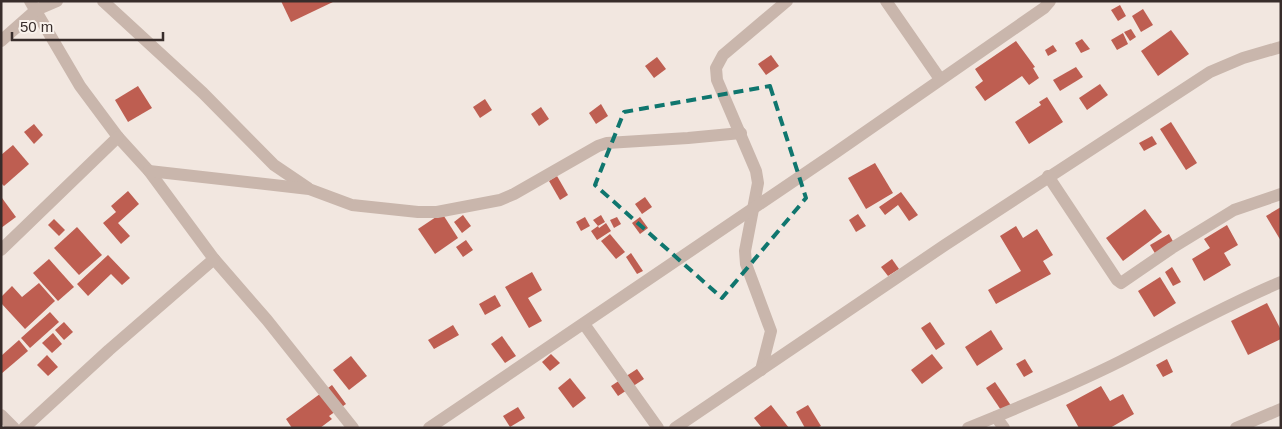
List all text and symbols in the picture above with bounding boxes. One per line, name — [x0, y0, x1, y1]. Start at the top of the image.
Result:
scale bar — [12, 10, 164, 42]
text: 50 m — [20, 18, 53, 35]

